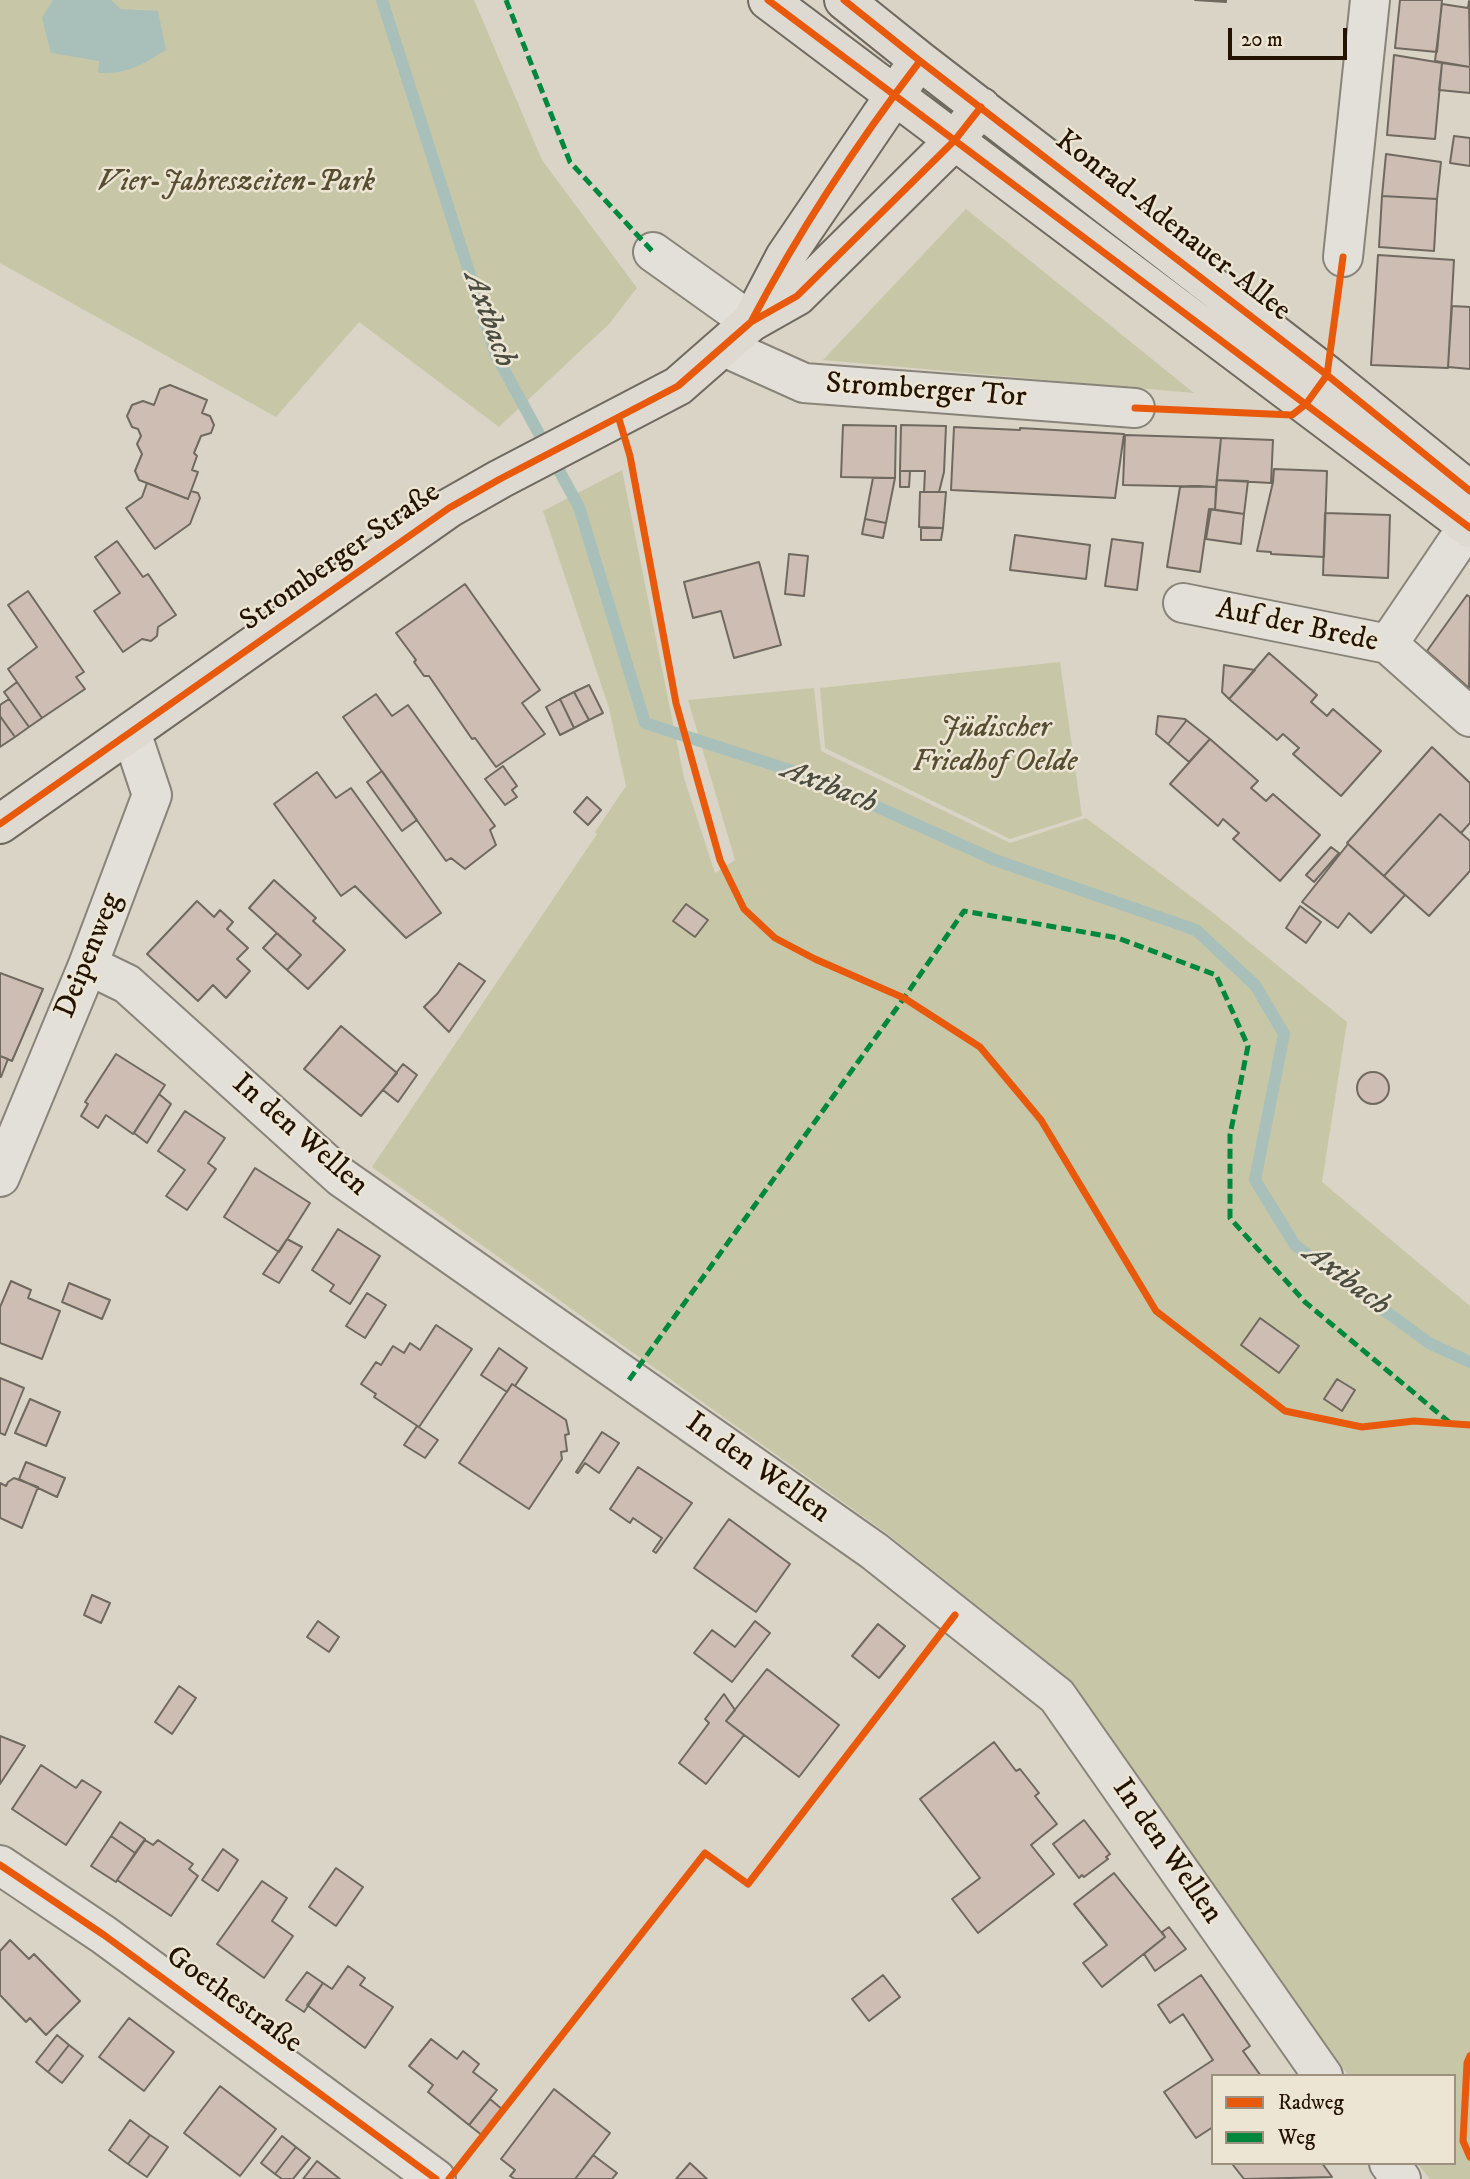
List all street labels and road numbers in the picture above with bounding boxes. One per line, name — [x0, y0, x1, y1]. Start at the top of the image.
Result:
street label: Konrad-Adenauer-Allee — [1047, 124, 1297, 330]
street label: Stromberger Tor — [825, 367, 1027, 417]
street label: Stromberger Straße — [234, 476, 448, 640]
street label: Auf der Brede — [1213, 592, 1381, 662]
street label: Deipenweg — [49, 888, 131, 1024]
street label: In den Wellen — [224, 1067, 374, 1205]
street label: In den Wellen — [678, 1406, 836, 1532]
street label: In den Wellen — [1103, 1773, 1229, 1931]
street label: Goethestraße — [158, 1939, 308, 2063]

